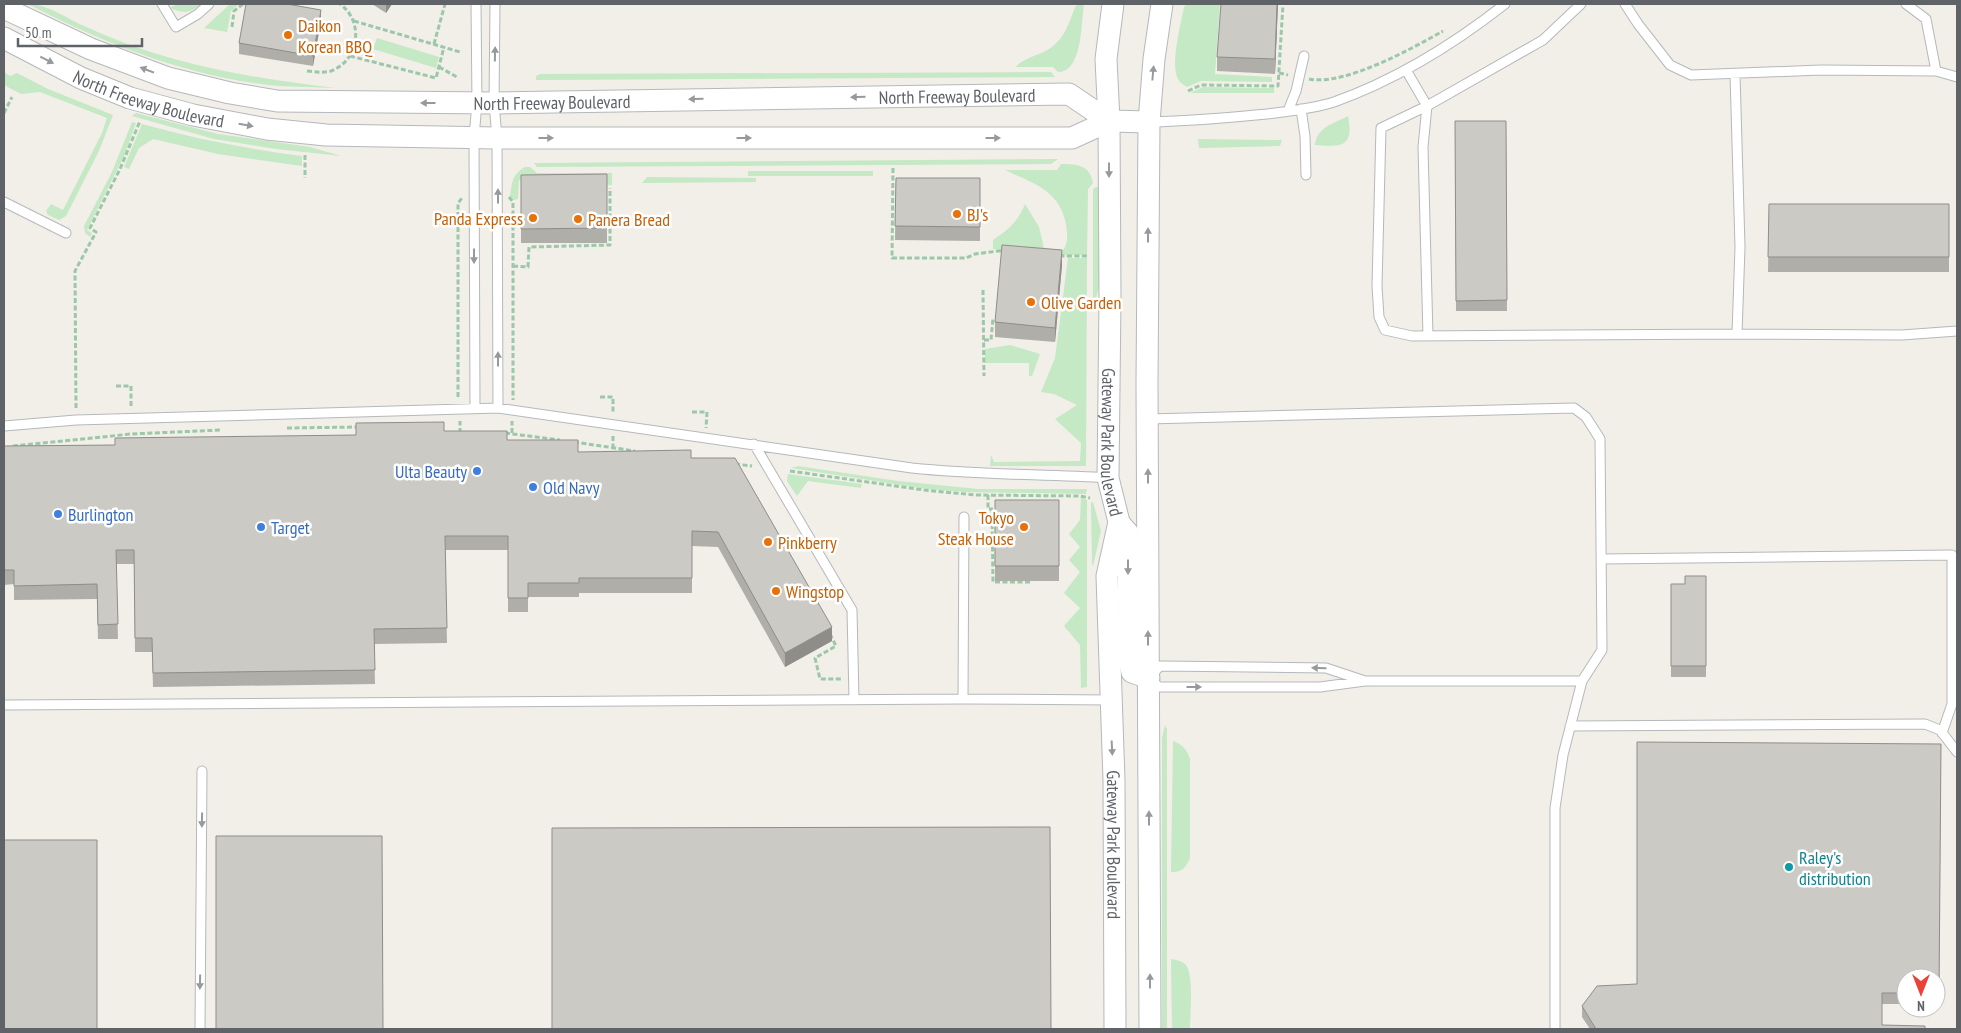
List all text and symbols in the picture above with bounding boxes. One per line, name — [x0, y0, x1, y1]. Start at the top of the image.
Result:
place label: Daikon Korean BBQ — [298, 14, 373, 58]
scale bar — [18, 15, 141, 47]
text: 50 m — [25, 23, 51, 42]
marker: Daikon Korean BBQ — [282, 29, 294, 41]
one-way arrow — [491, 46, 499, 62]
one-way arrow — [40, 56, 54, 64]
street label: North Freeway Boulevard — [69, 64, 226, 132]
one-way arrow — [1149, 65, 1157, 81]
one-way arrow — [139, 66, 154, 74]
street label: North Freeway Boulevard — [878, 83, 1036, 108]
street label: North Freeway Boulevard — [474, 89, 631, 115]
one-way arrow — [850, 93, 866, 101]
one-way arrow — [688, 95, 704, 103]
one-way arrow — [420, 99, 436, 107]
one-way arrow — [238, 121, 254, 129]
one-way arrow — [538, 134, 554, 142]
one-way arrow — [736, 134, 752, 142]
one-way arrow — [985, 134, 1001, 142]
one-way arrow — [1105, 162, 1113, 178]
one-way arrow — [493, 188, 501, 204]
place label: BJ's — [967, 203, 988, 226]
place label: Panda Express — [434, 207, 523, 230]
place label: Panera Bread — [588, 208, 670, 231]
marker: BJ's — [951, 208, 963, 220]
marker: Panda Express — [527, 212, 539, 224]
marker: Panera Bread — [572, 213, 584, 225]
one-way arrow — [1144, 227, 1152, 243]
one-way arrow — [470, 248, 478, 264]
place label: Olive Garden — [1041, 291, 1121, 314]
marker: Olive Garden — [1025, 296, 1037, 308]
one-way arrow — [494, 351, 502, 367]
street label: Gateway Park Boulevard — [1096, 368, 1129, 518]
place label: Ulta Beauty — [395, 460, 467, 483]
marker: Ulta Beauty — [471, 465, 483, 477]
one-way arrow — [1144, 467, 1152, 483]
place label: Old Navy — [543, 476, 600, 499]
marker: Old Navy — [527, 481, 539, 493]
place label: Burlington — [68, 503, 133, 526]
place label: Tokyo Steak House — [938, 506, 1014, 550]
marker: Burlington — [52, 508, 64, 520]
place label: Target — [271, 516, 310, 539]
marker: Target — [255, 521, 267, 533]
marker: Tokyo Steak House — [1018, 521, 1030, 533]
place label: Pinkberry — [778, 531, 837, 554]
marker: Pinkberry — [762, 536, 774, 548]
one-way arrow — [1124, 560, 1132, 576]
place label: Wingstop — [786, 580, 844, 603]
marker: Wingstop — [770, 585, 782, 597]
one-way arrow — [1144, 630, 1152, 646]
one-way arrow — [1310, 664, 1326, 672]
one-way arrow — [1187, 683, 1203, 691]
one-way arrow — [1109, 741, 1117, 757]
street label: Gateway Park Boulevard — [1102, 770, 1126, 919]
one-way arrow — [1145, 810, 1153, 826]
one-way arrow — [198, 812, 206, 828]
place label: Raley's distribution — [1799, 846, 1871, 890]
marker: Raley's distribution — [1783, 861, 1795, 873]
north arrow — [1896, 968, 1946, 1018]
one-way arrow — [1146, 972, 1154, 988]
one-way arrow — [196, 975, 204, 991]
text: N — [1917, 997, 1925, 1015]

